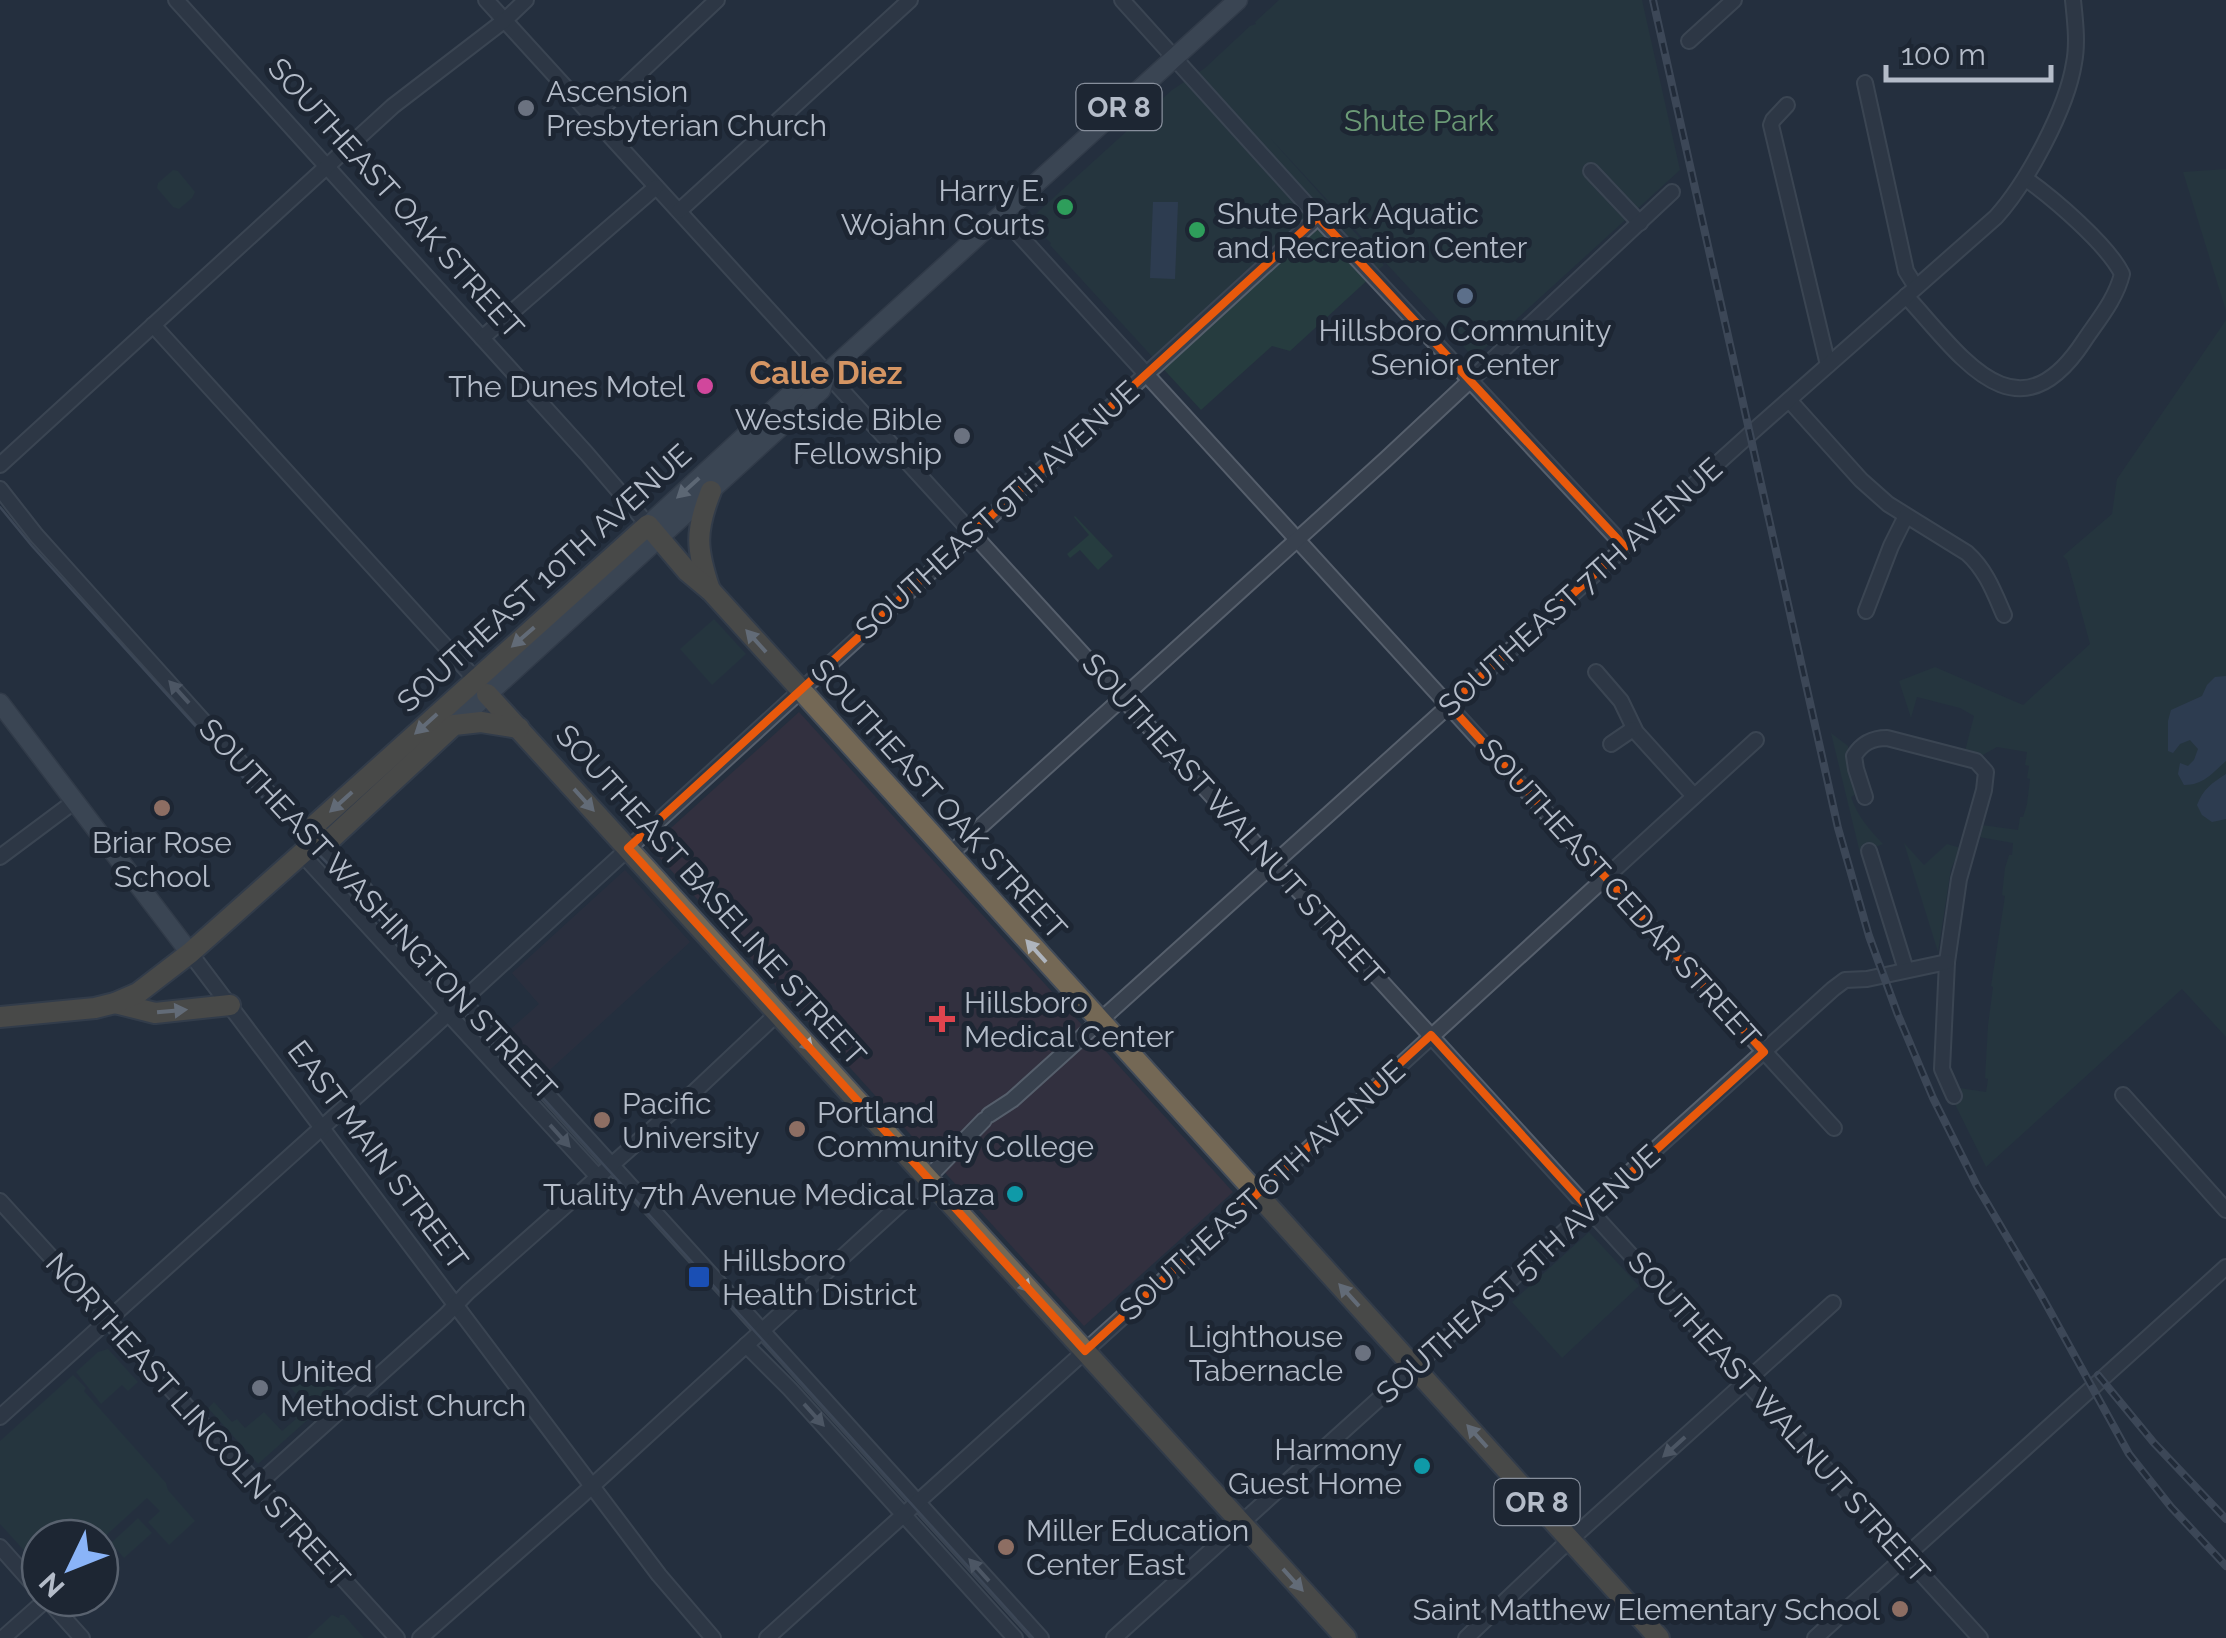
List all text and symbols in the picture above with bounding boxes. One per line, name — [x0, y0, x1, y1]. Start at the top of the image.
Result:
scale bar — [1886, 20, 2051, 82]
text: 100 m — [1901, 37, 1986, 72]
street label: SOUTHEAST OAK STREET — [261, 51, 531, 345]
place label: Ascension Presbyterian Church — [546, 74, 827, 143]
road number: OR 8 — [1076, 84, 1162, 130]
marker: Ascension Presbyterian Church — [515, 97, 537, 119]
park label: Shute Park — [1344, 103, 1494, 138]
place label: Harry E. Wojahn Courts — [841, 173, 1045, 242]
marker: Harry E. Wojahn Courts — [1054, 196, 1076, 218]
place label: Shute Park Aquatic and Recreation Center — [1217, 196, 1528, 265]
marker: Shute Park Aquatic and Recreation Center — [1186, 219, 1208, 241]
marker: Hillsboro Community Senior Center — [1454, 285, 1476, 307]
place label: Hillsboro Community Senior Center — [1318, 313, 1612, 382]
district label: Calle Diez — [749, 354, 903, 391]
place label: The Dunes Motel — [448, 369, 686, 404]
street label: SOUTHEAST 9TH AVENUE — [848, 374, 1146, 646]
marker: The Dunes Motel — [694, 375, 716, 397]
place label: Westside Bible Fellowship — [735, 402, 942, 471]
marker: Westside Bible Fellowship — [951, 425, 973, 447]
street label: SOUTHEAST 10TH AVENUE — [390, 437, 698, 719]
street label: SOUTHEAST 7TH AVENUE — [1431, 450, 1729, 724]
one-way arrow — [676, 477, 701, 499]
one-way arrow — [511, 626, 536, 648]
one-way arrow — [745, 629, 767, 654]
street label: SOUTHEAST WALNUT STREET — [1075, 646, 1391, 992]
street label: SOUTHEAST OAK STREET — [804, 652, 1074, 946]
one-way arrow — [168, 680, 190, 705]
street label: SOUTHEAST WASHINGTON STREET — [192, 711, 564, 1107]
one-way arrow — [414, 712, 438, 735]
street label: SOUTHEAST BASELINE STREET — [549, 717, 873, 1073]
street label: SOUTHEAST CEDAR STREET — [1472, 731, 1768, 1055]
one-way arrow — [572, 788, 595, 812]
one-way arrow — [329, 790, 353, 813]
marker: Briar Rose School — [151, 797, 173, 819]
place label: Briar Rose School — [92, 825, 232, 894]
one-way arrow — [1025, 939, 1047, 964]
place label: Hillsboro Medical Center — [964, 985, 1175, 1054]
one-way arrow — [157, 1003, 189, 1019]
marker: Hillsboro Medical Center — [929, 1006, 955, 1032]
one-way arrow — [791, 1027, 813, 1052]
street label: EAST MAIN STREET — [281, 1034, 475, 1276]
street label: SOUTHEAST 6TH AVENUE — [1112, 1053, 1412, 1327]
place label: Pacific University — [622, 1086, 759, 1155]
place label: Portland Community College — [817, 1095, 1094, 1164]
marker: Pacific University — [591, 1109, 613, 1131]
marker: Portland Community College — [786, 1118, 808, 1140]
one-way arrow — [549, 1123, 571, 1148]
street label: SOUTHEAST 5TH AVENUE — [1369, 1137, 1667, 1411]
place label: Tuality 7th Avenue Medical Plaza — [543, 1177, 995, 1212]
marker: Tuality 7th Avenue Medical Plaza — [1004, 1183, 1026, 1205]
place label: Hillsboro Health District — [722, 1243, 917, 1312]
street label: SOUTHEAST WALNUT STREET — [1621, 1244, 1937, 1590]
street label: NORTHEAST LINCOLN STREET — [38, 1245, 358, 1595]
marker: Hillsboro Health District — [686, 1264, 712, 1290]
one-way arrow — [1010, 1268, 1032, 1293]
one-way arrow — [1338, 1283, 1360, 1308]
place label: Lighthouse Tabernacle — [1188, 1319, 1343, 1388]
marker: Lighthouse Tabernacle — [1352, 1342, 1374, 1364]
place label: United Methodist Church — [280, 1354, 526, 1423]
marker: United Methodist Church — [249, 1377, 271, 1399]
one-way arrow — [802, 1403, 825, 1427]
one-way arrow — [1466, 1424, 1488, 1449]
place label: Harmony Guest Home — [1228, 1432, 1402, 1501]
one-way arrow — [1662, 1435, 1687, 1457]
marker: Harmony Guest Home — [1411, 1455, 1433, 1477]
road number: OR 8 — [1494, 1479, 1580, 1525]
place label: Miller Education Center East — [1026, 1513, 1249, 1582]
north arrow — [20, 1518, 120, 1618]
marker: Miller Education Center East — [995, 1536, 1017, 1558]
one-way arrow — [969, 1558, 991, 1583]
one-way arrow — [1282, 1567, 1304, 1592]
place label: Saint Matthew Elementary School — [1413, 1592, 1881, 1627]
marker: Saint Matthew Elementary School — [1889, 1598, 1911, 1620]

